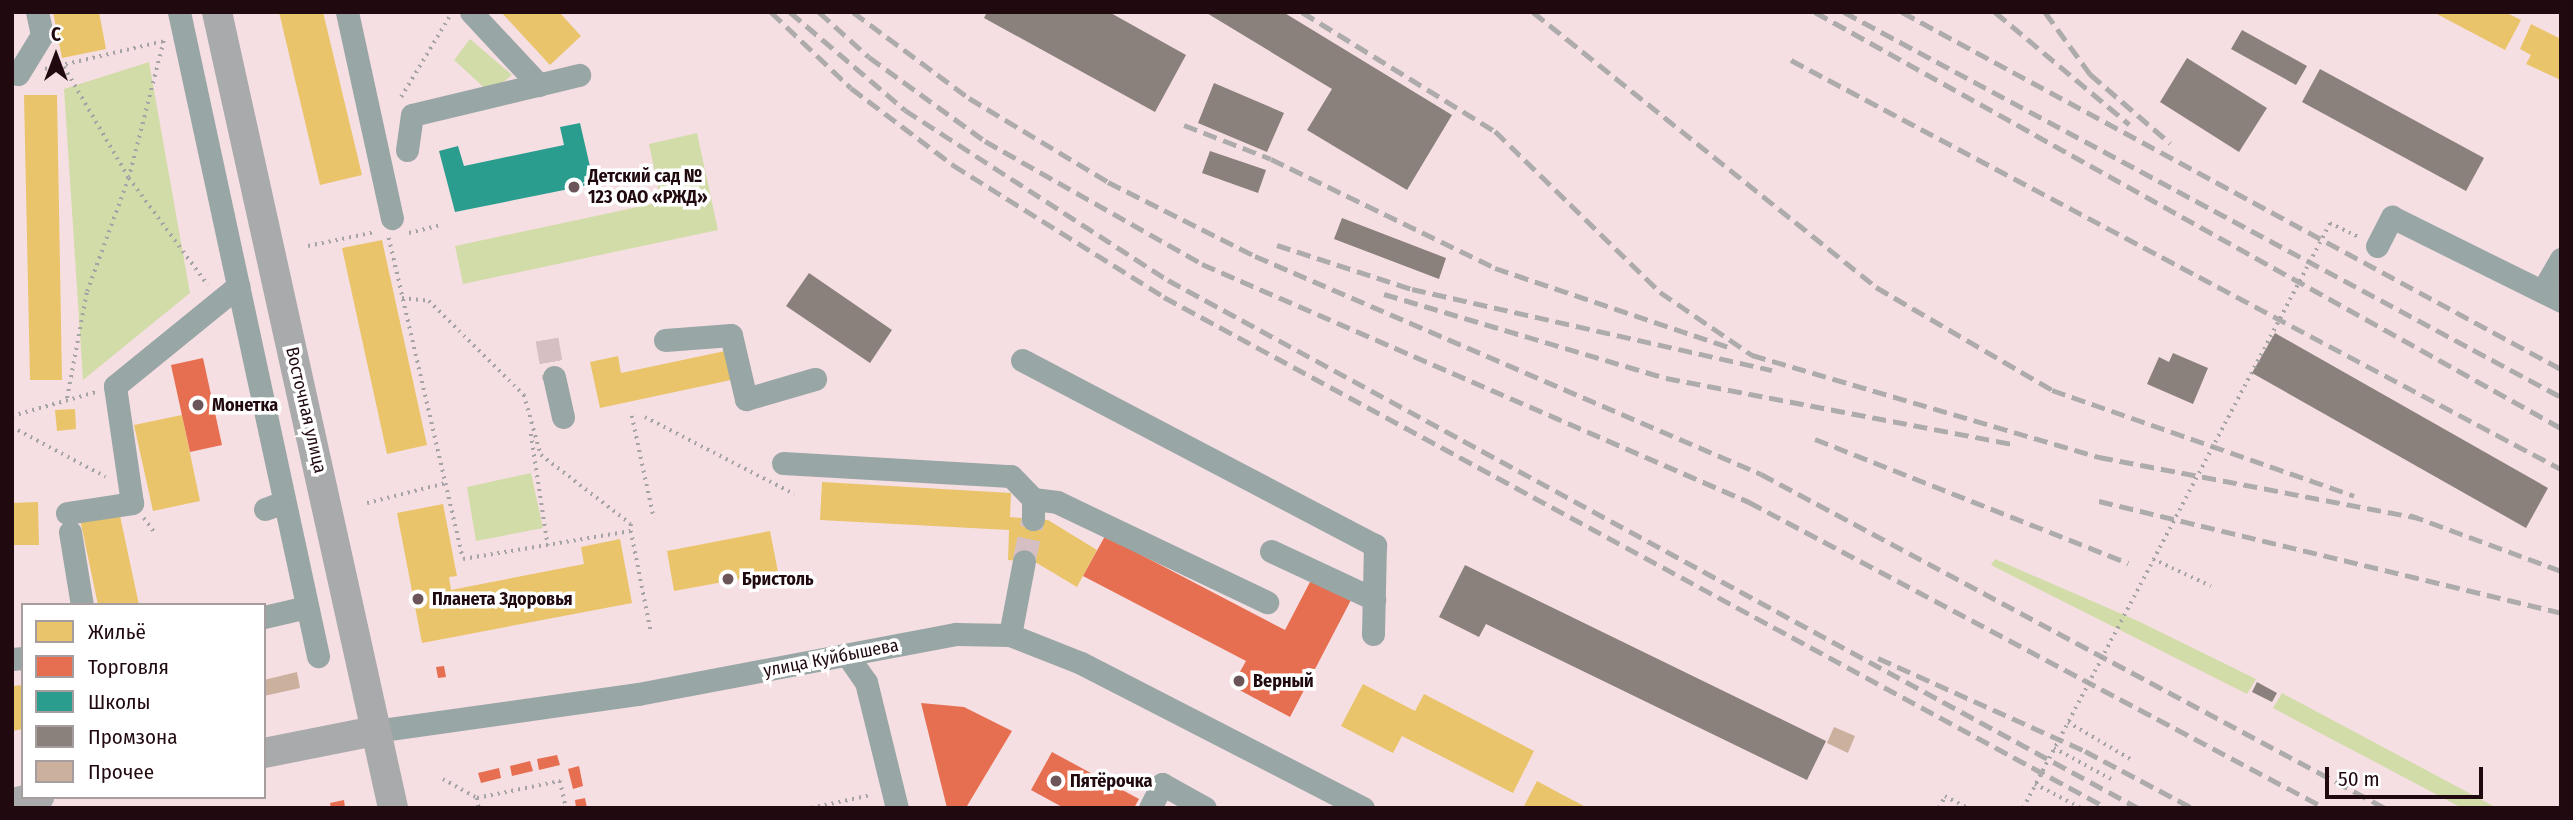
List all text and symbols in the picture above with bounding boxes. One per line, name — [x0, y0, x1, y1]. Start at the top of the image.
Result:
north arrow — [21, 21, 91, 91]
text: С — [51, 23, 61, 46]
place label: Детский сад № 123 ОАО «РЖД» — [588, 166, 708, 208]
marker: Детский сад № 123 ОАО «РЖД» — [566, 179, 582, 195]
street label: Восточная улица — [281, 345, 331, 475]
place label: Монетка — [212, 394, 278, 416]
marker: Монетка — [190, 397, 206, 413]
place label: Бристоль — [742, 568, 814, 590]
marker: Бристоль — [720, 571, 736, 587]
place label: Планета Здоровья — [432, 588, 573, 610]
marker: Планета Здоровья — [410, 591, 426, 607]
legend — [21, 603, 266, 799]
text: Жильё — [88, 619, 146, 645]
street label: улица Куйбышева — [762, 634, 900, 682]
text: Торговля — [88, 654, 169, 680]
place label: Верный — [1253, 670, 1314, 692]
marker: Верный — [1231, 673, 1247, 689]
text: Школы — [88, 689, 151, 715]
text: Промзона — [88, 724, 177, 750]
scale bar — [2328, 754, 2486, 798]
text: Прочее — [88, 759, 154, 785]
text: 50 m — [2338, 766, 2380, 792]
place label: Пятёрочка — [1070, 770, 1152, 792]
marker: Пятёрочка — [1048, 773, 1064, 789]

